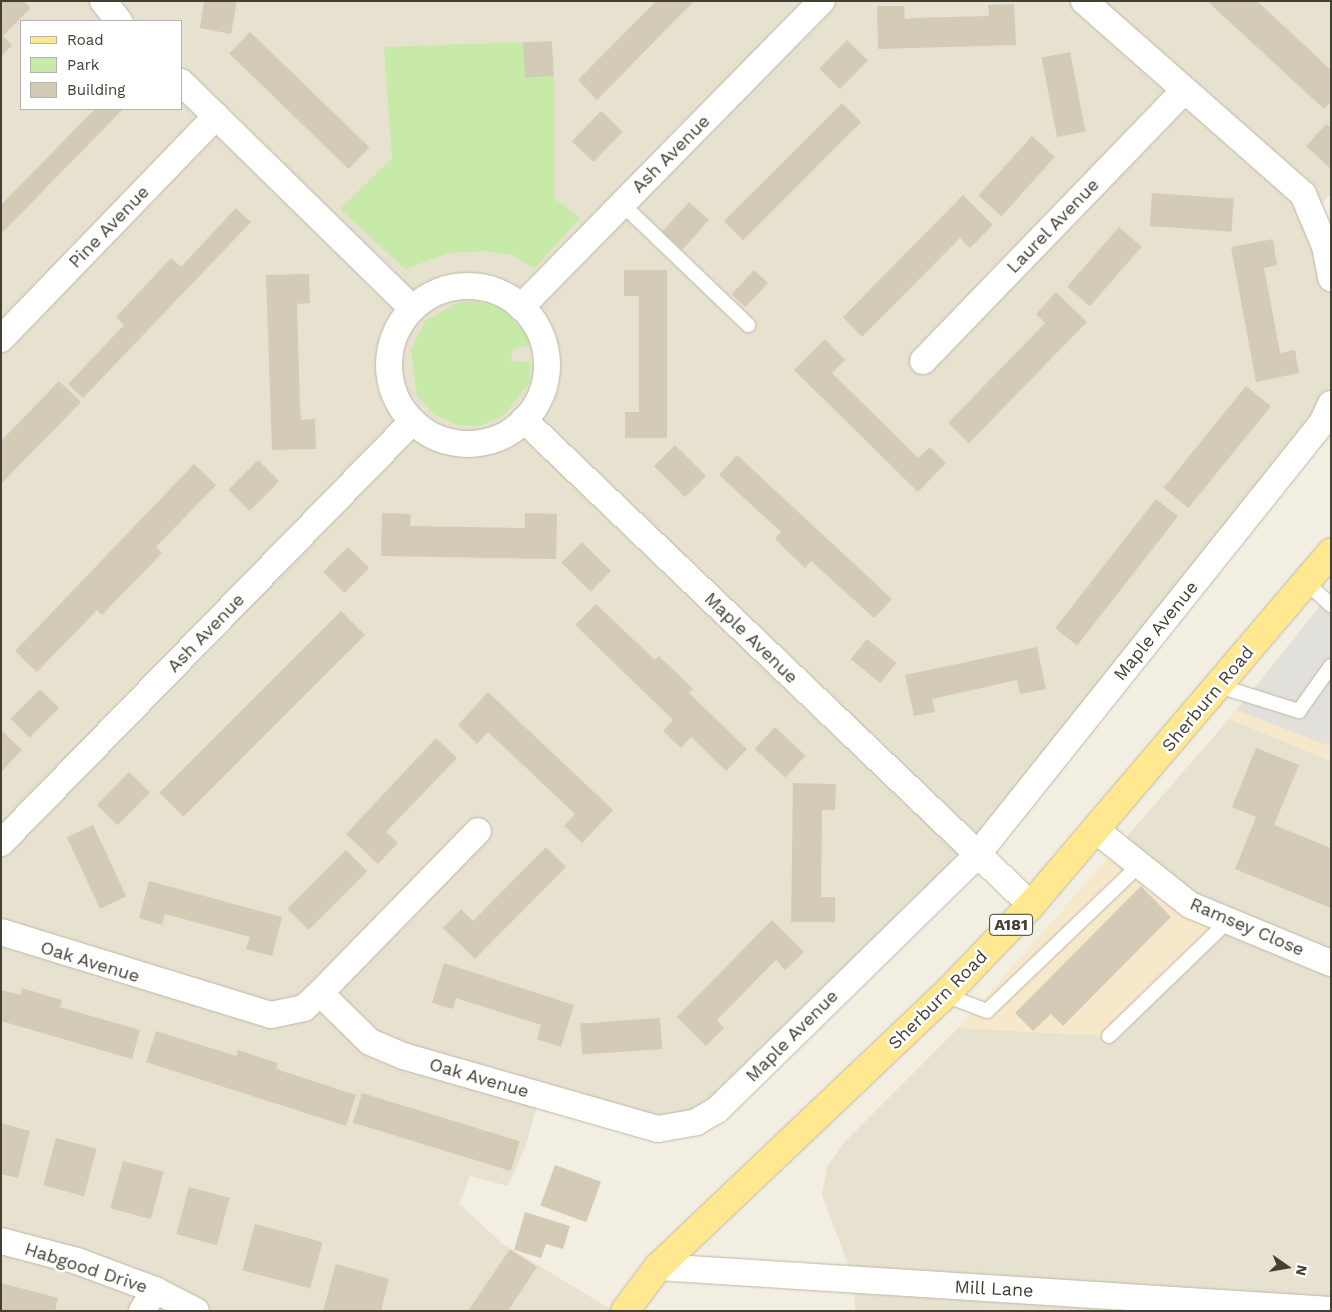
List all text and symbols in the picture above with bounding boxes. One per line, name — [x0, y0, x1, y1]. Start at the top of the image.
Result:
legend — [20, 20, 182, 110]
text: Road — [67, 31, 104, 49]
text: Park — [67, 56, 99, 74]
text: Building — [67, 81, 125, 99]
street label: Ash Avenue — [627, 110, 715, 198]
street label: Laurel Avenue — [1002, 174, 1104, 278]
street label: Pine Avenue — [64, 181, 154, 273]
street label: Maple Avenue — [1109, 577, 1203, 685]
street label: Maple Avenue — [699, 588, 803, 688]
street label: Ash Avenue — [163, 589, 249, 677]
street label: Sherburn Road — [1158, 642, 1258, 756]
street label: Ramsey Close — [1186, 893, 1308, 961]
road number: A181 — [988, 912, 1034, 938]
street label: Oak Avenue — [37, 937, 143, 987]
street label: Sherburn Road — [884, 946, 992, 1054]
street label: Maple Avenue — [741, 985, 843, 1087]
street label: Oak Avenue — [426, 1053, 532, 1103]
street label: Habgood Drive — [22, 1238, 150, 1298]
north arrow — [1262, 1242, 1312, 1292]
text: N — [1293, 1264, 1311, 1277]
street label: Mill Lane — [954, 1276, 1034, 1302]

